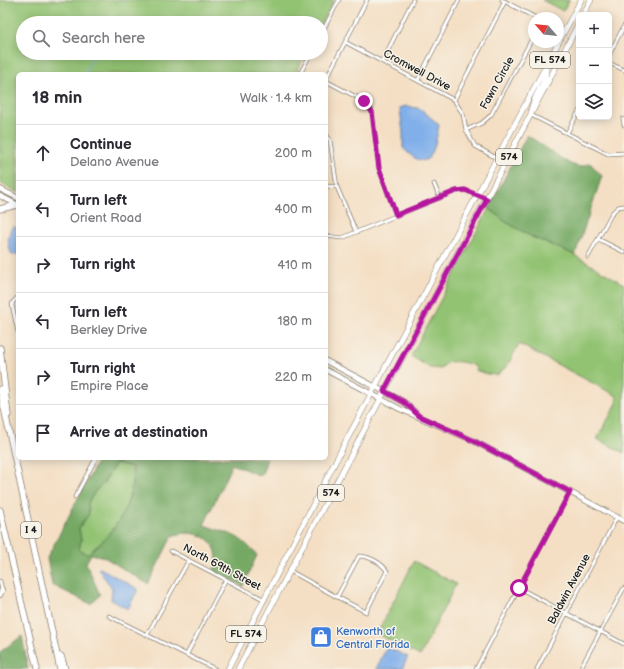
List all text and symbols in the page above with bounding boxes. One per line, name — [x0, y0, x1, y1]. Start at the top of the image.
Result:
north arrow — [528, 12, 564, 48]
map controls — [576, 12, 612, 120]
button: + — [576, 12, 612, 48]
search box — [16, 16, 328, 60]
icon: search — [30, 27, 52, 49]
text: Search here — [62, 29, 145, 48]
street label: Cromwell Drive — [381, 47, 453, 93]
button: − — [576, 48, 612, 84]
road number: FL 574 — [530, 52, 570, 68]
street label: Fawn Circle — [477, 54, 517, 111]
button: layers — [576, 84, 612, 120]
text: 18 min — [32, 88, 82, 108]
text: Walk · 1.4 km — [240, 90, 312, 106]
route end — [355, 92, 373, 110]
text: Continue — [70, 135, 132, 154]
icon: ahead — [32, 142, 54, 164]
text: 200 m — [275, 145, 312, 161]
road number: 574 — [496, 149, 522, 165]
text: Delano Avenue — [70, 154, 159, 170]
text: Turn left — [70, 191, 127, 210]
icon: left — [32, 198, 54, 220]
text: 400 m — [275, 201, 312, 217]
text: Orient Road — [70, 210, 142, 226]
icon: right — [32, 254, 54, 276]
text: Turn right — [70, 255, 135, 274]
text: 410 m — [277, 257, 312, 273]
text: Turn left — [70, 303, 127, 322]
icon: left — [32, 310, 54, 332]
text: 180 m — [277, 313, 312, 329]
text: Berkley Drive — [70, 322, 147, 338]
text: Turn right — [70, 359, 135, 378]
icon: right — [32, 366, 54, 388]
text: 220 m — [275, 369, 312, 385]
text: Empire Place — [70, 378, 149, 394]
icon: arrive — [32, 422, 54, 444]
text: Arrive at destination — [70, 423, 208, 442]
road number: 574 — [318, 485, 344, 501]
road number: I 4 — [21, 522, 41, 538]
street label: North 69th Street — [181, 541, 264, 593]
street label: Baldwin Avenue — [545, 551, 593, 627]
route start — [510, 579, 528, 597]
shop icon: Kenworth of Central Florida — [308, 624, 334, 650]
place label: Kenworth of Central Florida — [336, 625, 410, 651]
road number: FL 574 — [226, 626, 266, 642]

